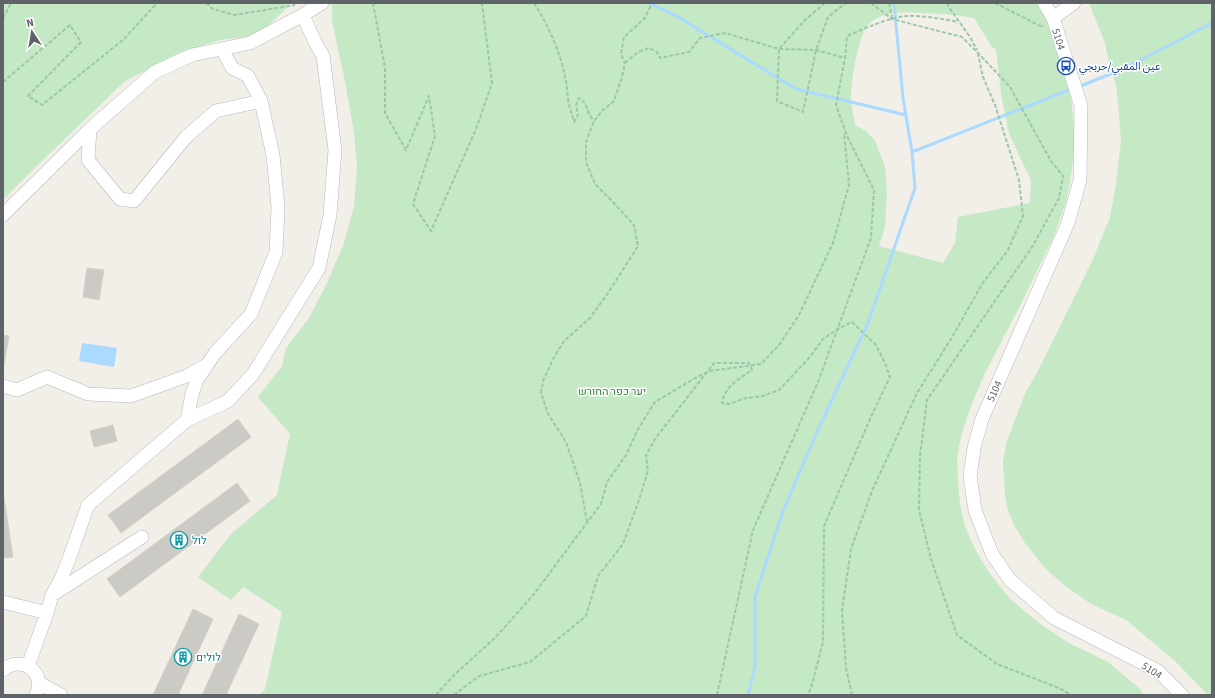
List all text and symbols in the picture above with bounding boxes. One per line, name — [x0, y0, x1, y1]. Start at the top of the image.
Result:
north arrow — [12, 12, 52, 52]
text: N — [25, 15, 35, 31]
street label: 5104 — [1048, 26, 1069, 52]
bus stop icon: عين المقبي/حربجي — [1056, 56, 1076, 76]
place label: عين المقبي/حربجي — [1079, 59, 1161, 76]
street label: 5104 — [983, 378, 1006, 404]
park label: יער כפר החורש — [578, 384, 646, 399]
building icon: לול — [169, 530, 189, 550]
place label: לול — [192, 533, 207, 548]
building icon: לולים — [173, 647, 193, 667]
place label: לולים — [196, 650, 221, 665]
street label: 5104 — [1138, 658, 1165, 683]

